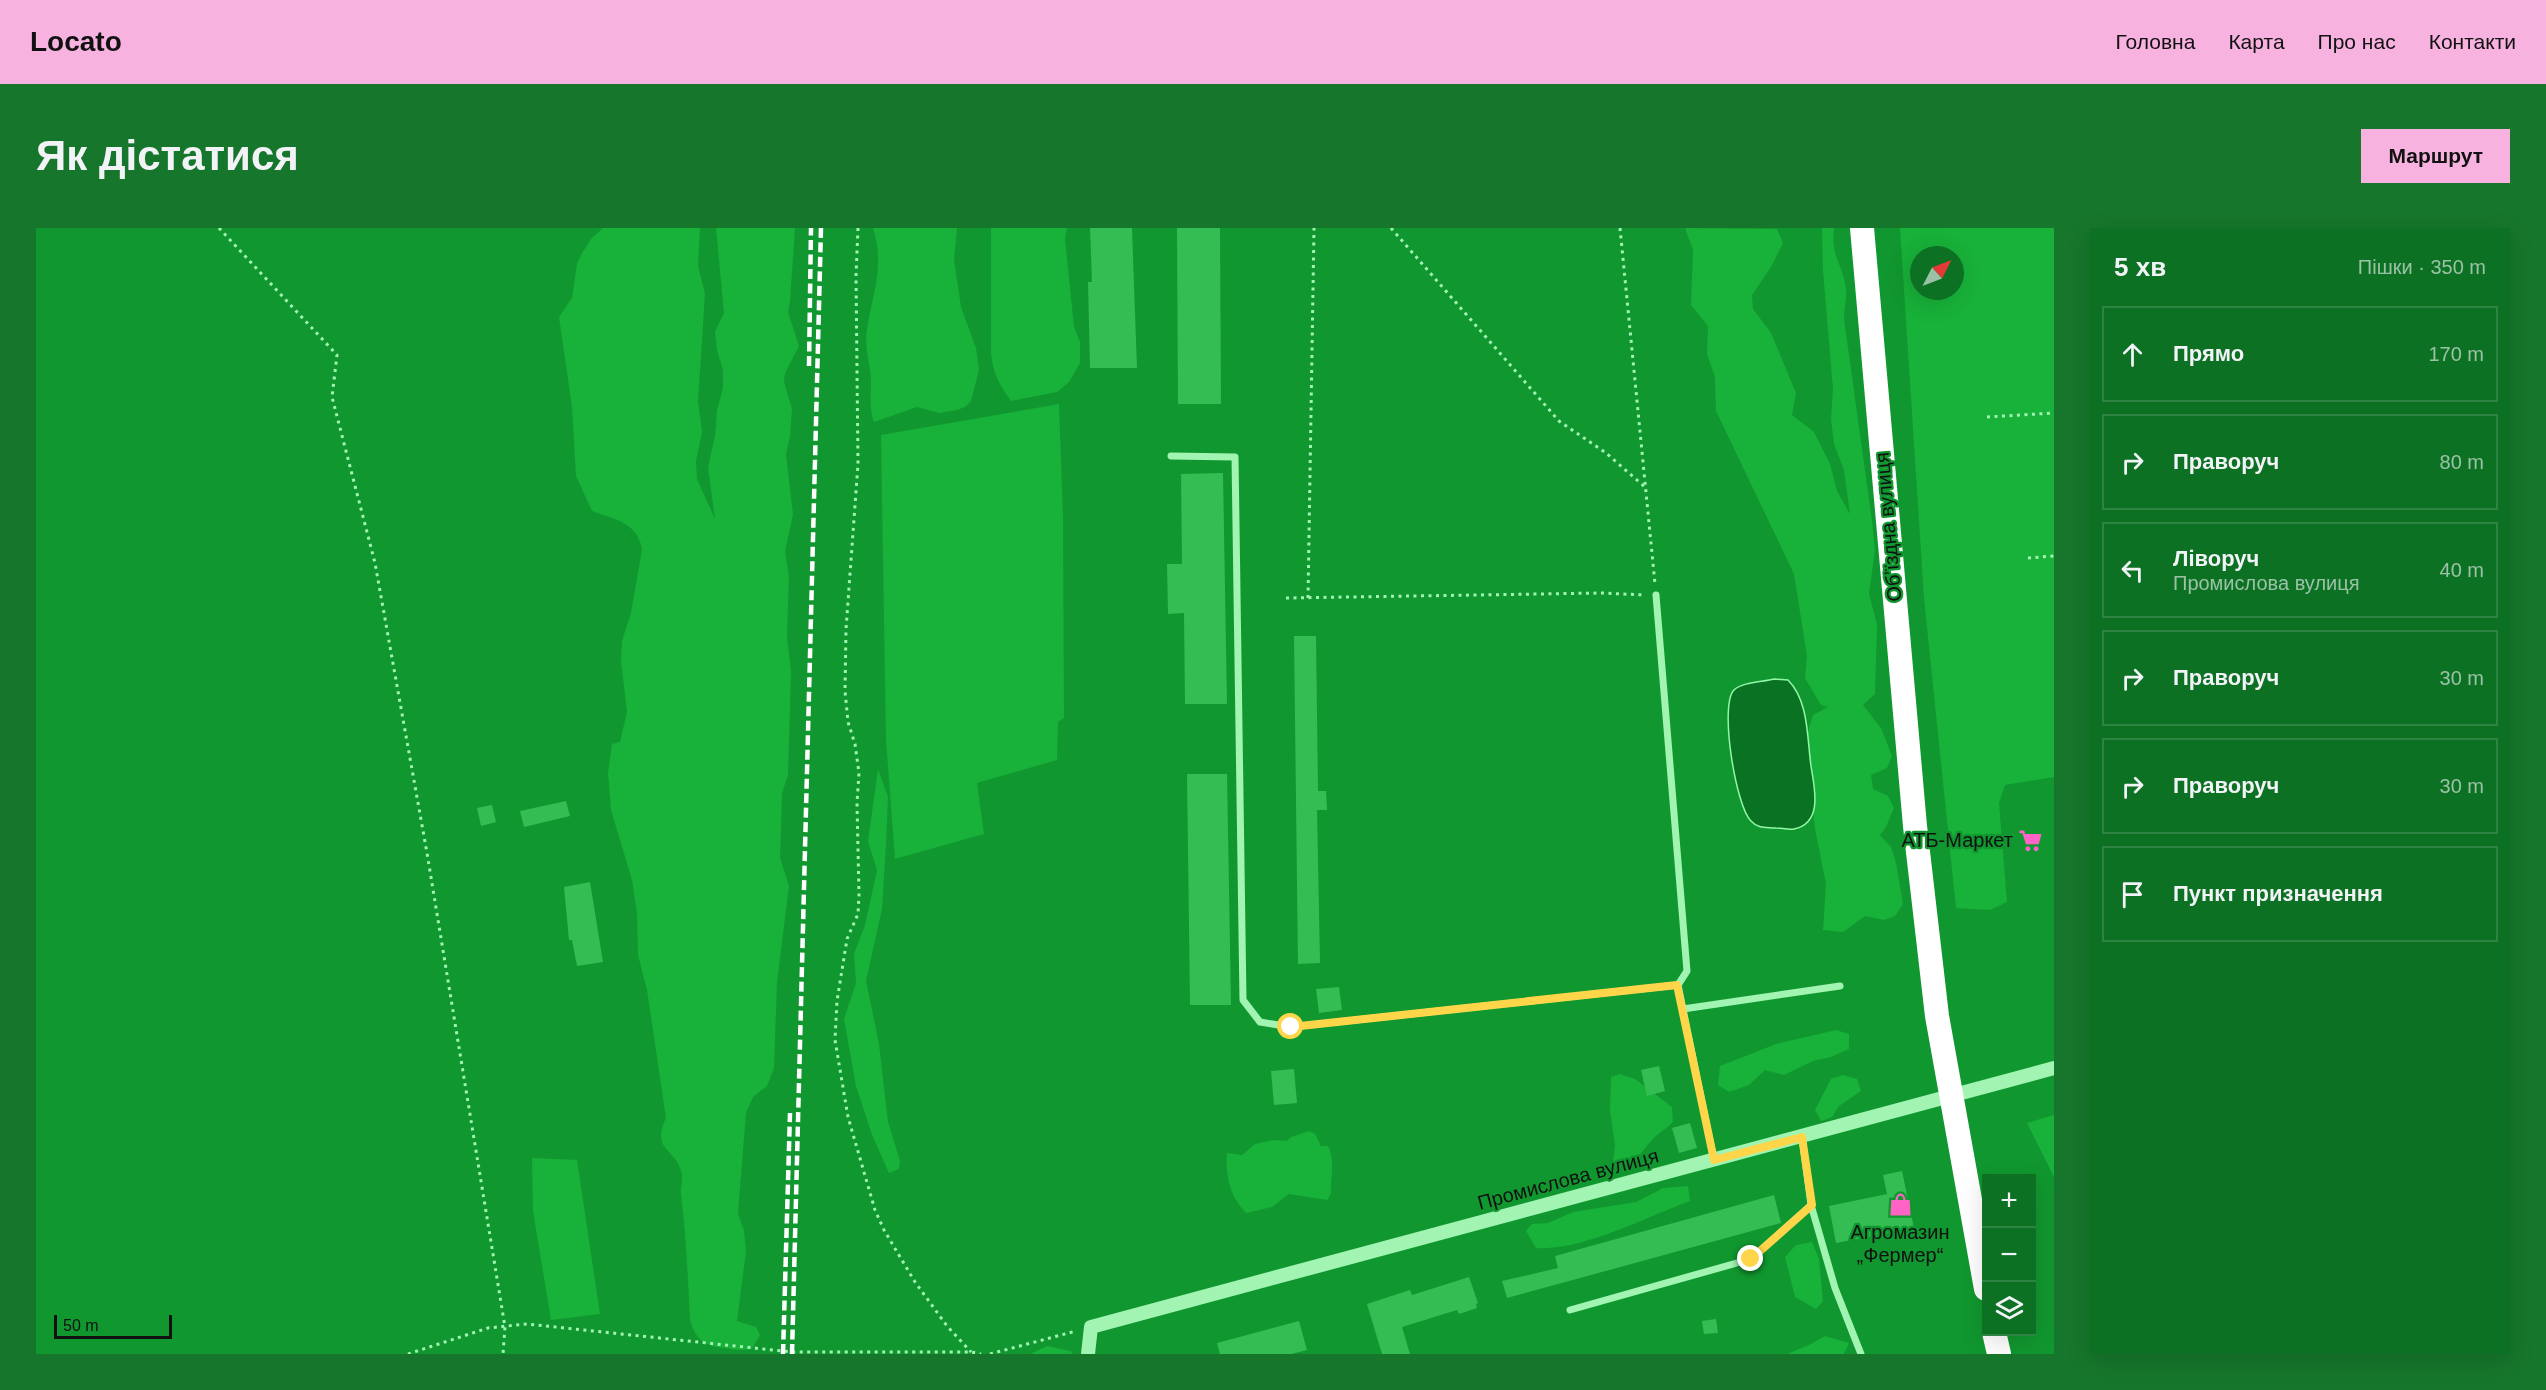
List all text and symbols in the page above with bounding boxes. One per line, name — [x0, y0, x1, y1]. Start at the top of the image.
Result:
text: Locato — [30, 26, 122, 57]
text: Головна — [2116, 30, 2195, 53]
text: Карта — [2228, 30, 2285, 53]
text: Про нас — [2318, 30, 2396, 53]
text: Контакти — [2429, 30, 2516, 53]
button: Маршрут — [2361, 129, 2510, 183]
text: Як дістатися — [36, 132, 299, 179]
north arrow — [1910, 246, 1964, 300]
text: 5 хв — [2114, 252, 2166, 282]
text: Пішки · 350 m — [2358, 256, 2486, 278]
icon: ahead — [2116, 338, 2149, 371]
text: Прямо — [2173, 341, 2244, 366]
text: 170 m — [2428, 343, 2484, 365]
icon: right — [2116, 446, 2149, 479]
text: Праворуч — [2173, 449, 2279, 474]
street label: Обʼїздна вулиця — [1871, 451, 1905, 603]
text: 80 m — [2440, 451, 2484, 473]
text: Ліворуч — [2173, 546, 2259, 571]
icon: left — [2116, 554, 2149, 587]
text: 40 m — [2440, 559, 2484, 581]
text: Промислова вулиця — [2173, 572, 2360, 594]
icon: right — [2116, 662, 2149, 695]
text: Праворуч — [2173, 665, 2279, 690]
text: 30 m — [2440, 667, 2484, 689]
icon: right — [2116, 770, 2149, 803]
text: Праворуч — [2173, 773, 2279, 798]
text: 30 m — [2440, 775, 2484, 797]
supermarket icon: АТБ-Маркет — [2018, 827, 2044, 853]
place label: АТБ-Маркет — [1901, 829, 2013, 851]
icon: arrive — [2116, 878, 2149, 911]
text: Пункт призначення — [2173, 881, 2383, 906]
route start — [1277, 1013, 1303, 1039]
street label: Промислова вулиця — [1475, 1144, 1661, 1214]
map controls — [1982, 1174, 2036, 1336]
button: + — [1982, 1174, 2036, 1228]
shop icon: Агромазин „Фермер“ — [1887, 1191, 1913, 1217]
place label: Агромазин „Фермер“ — [1851, 1221, 1949, 1266]
button: − — [1982, 1228, 2036, 1282]
route end — [1737, 1245, 1763, 1271]
button: layers — [1982, 1282, 2036, 1336]
scale bar — [54, 1312, 172, 1340]
text: 50 m — [63, 1317, 99, 1334]

